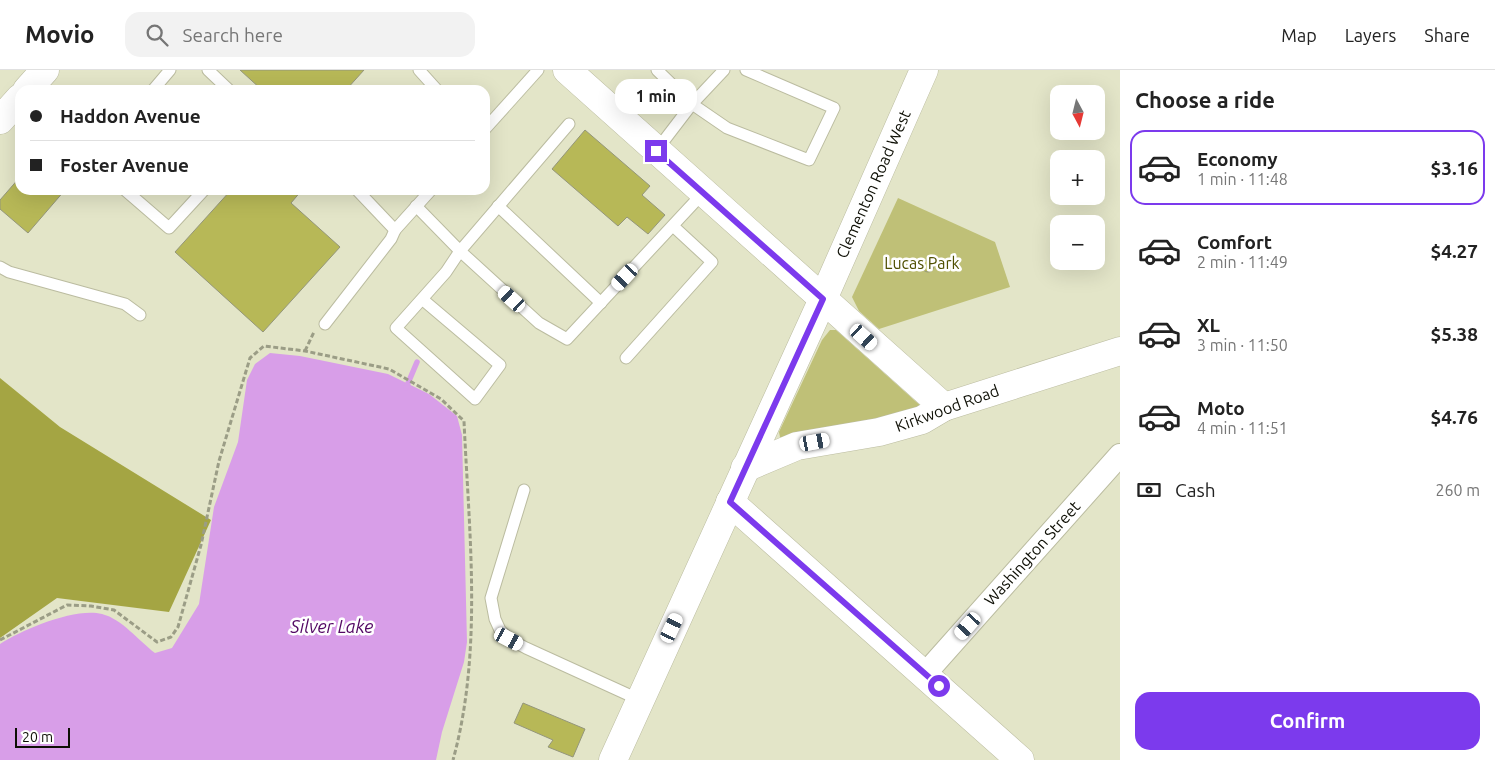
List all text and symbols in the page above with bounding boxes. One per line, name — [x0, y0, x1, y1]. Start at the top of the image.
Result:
search box — [125, 12, 475, 57]
text: Movio — [25, 21, 95, 48]
icon: search — [143, 21, 171, 49]
text: Search here — [183, 24, 283, 46]
text: Map — [1281, 25, 1317, 45]
text: Layers — [1345, 25, 1396, 45]
text: Share — [1424, 25, 1470, 45]
callout: 1 min — [615, 78, 697, 114]
north arrow — [1050, 85, 1105, 140]
map controls — [1050, 85, 1105, 270]
text: 1 min — [636, 87, 676, 105]
text: Choose a ride — [1135, 87, 1275, 112]
text: Haddon Avenue — [60, 105, 201, 127]
street label: Clementon Road West — [832, 107, 914, 261]
route end — [645, 140, 667, 162]
icon: car — [1137, 145, 1182, 190]
text: Economy — [1197, 148, 1278, 170]
button: + — [1050, 150, 1105, 205]
text: Foster Avenue — [60, 154, 189, 176]
text: $3.16 — [1430, 157, 1478, 179]
text: 1 min · 11:48 — [1197, 170, 1288, 188]
button: − — [1050, 215, 1105, 270]
icon: car — [1137, 228, 1182, 273]
text: Comfort — [1197, 231, 1272, 253]
text: $4.27 — [1430, 240, 1478, 262]
text: 2 min · 11:49 — [1197, 253, 1288, 271]
park label: Lucas Park — [884, 254, 960, 272]
car — [609, 261, 640, 293]
car — [495, 283, 528, 315]
icon: car — [1137, 311, 1182, 356]
text: XL — [1197, 314, 1220, 336]
car — [847, 321, 880, 353]
text: $5.38 — [1430, 323, 1478, 345]
text: 3 min · 11:50 — [1197, 336, 1288, 354]
street label: Kirkwood Road — [893, 381, 1001, 435]
icon: car — [1137, 394, 1182, 439]
text: Moto — [1197, 397, 1245, 419]
text: $4.76 — [1430, 406, 1478, 428]
text: 4 min · 11:51 — [1197, 419, 1288, 437]
car — [798, 432, 831, 452]
icon: cash — [1135, 476, 1163, 504]
text: Cash — [1175, 479, 1216, 501]
text: 260 m — [1435, 481, 1480, 499]
street label: Washington Street — [980, 497, 1084, 609]
car — [952, 610, 983, 642]
car — [658, 611, 685, 645]
water label: Silver Lake — [290, 616, 373, 636]
car — [492, 625, 525, 653]
route start — [928, 675, 950, 697]
button: Confirm — [1135, 692, 1480, 750]
scale bar — [15, 725, 70, 748]
text: 20 m — [22, 729, 53, 745]

